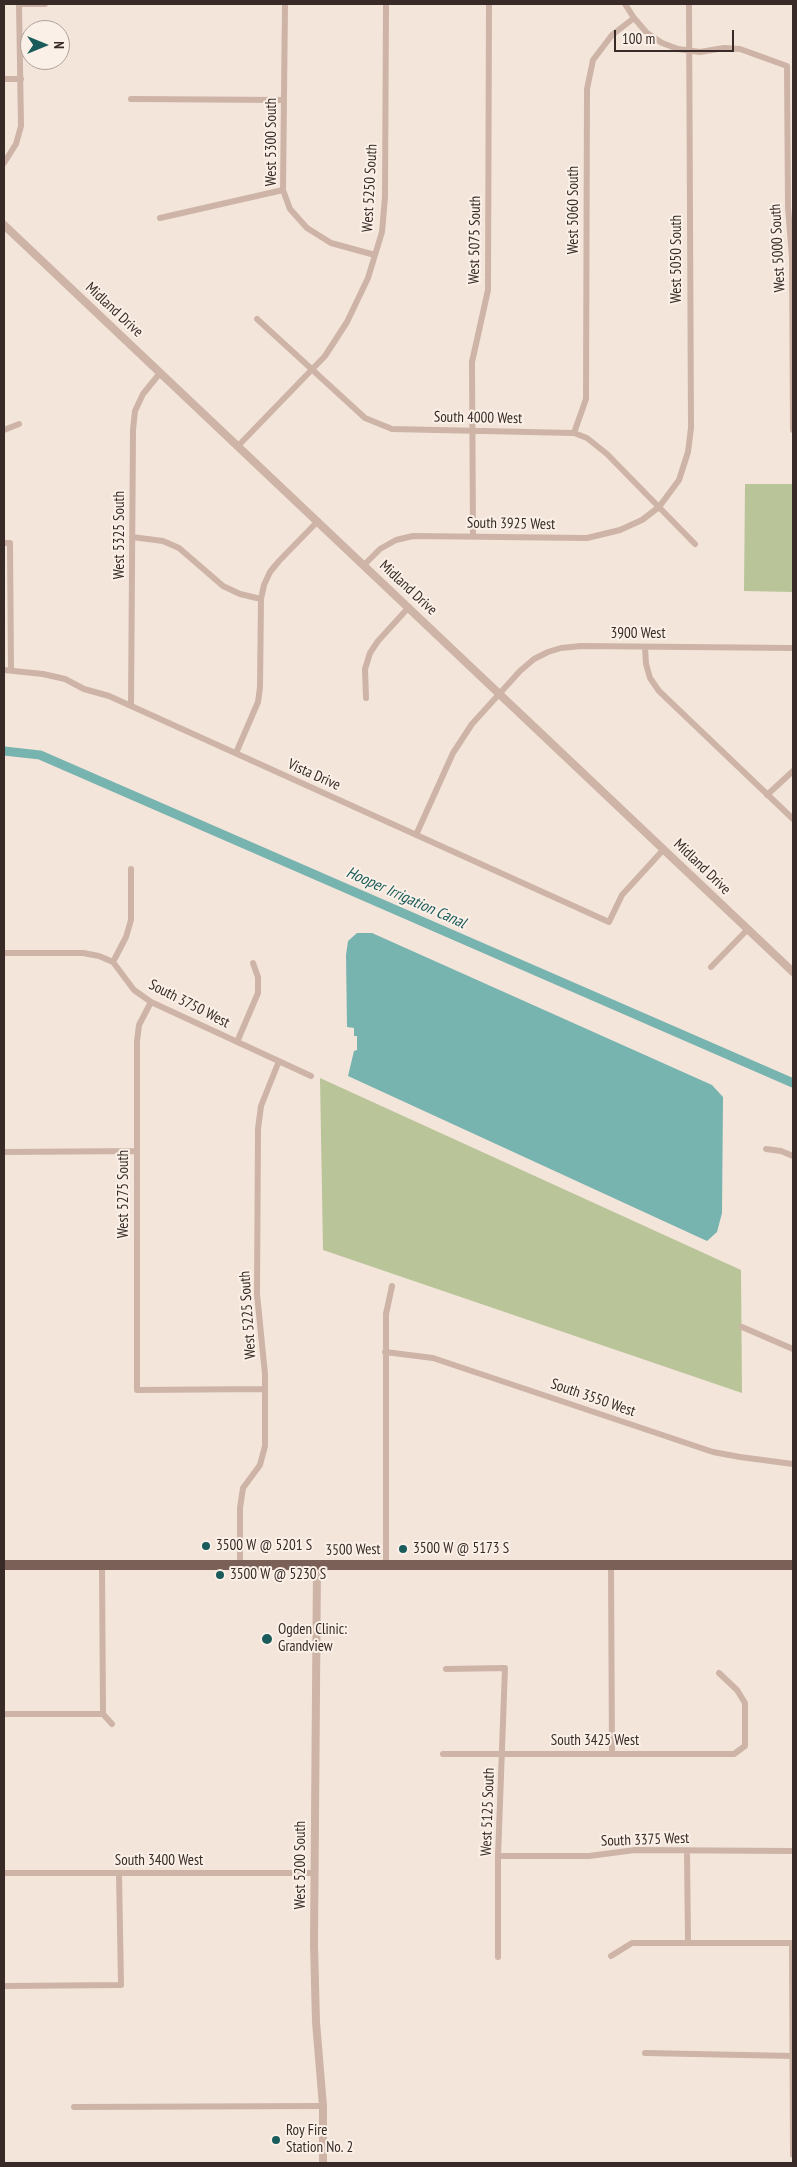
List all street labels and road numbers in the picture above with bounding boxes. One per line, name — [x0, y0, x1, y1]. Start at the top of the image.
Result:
street label: West 5300 South — [263, 98, 281, 186]
street label: West 5250 South — [359, 143, 381, 233]
street label: West 5060 South — [565, 166, 583, 254]
street label: West 5075 South — [465, 196, 485, 284]
street label: West 5000 South — [767, 203, 789, 293]
street label: West 5050 South — [668, 215, 686, 303]
street label: Midland Drive — [81, 279, 147, 341]
street label: South 4000 West — [434, 408, 522, 428]
street label: West 5325 South — [111, 491, 129, 579]
street label: South 3925 West — [467, 514, 555, 534]
street label: Midland Drive — [375, 557, 441, 619]
street label: 3900 West — [610, 625, 666, 643]
street label: Vista Drive — [285, 755, 343, 795]
street label: Midland Drive — [670, 835, 734, 899]
street label: South 3750 West — [146, 976, 232, 1032]
street label: West 5275 South — [115, 1150, 133, 1238]
street label: West 5225 South — [236, 1270, 260, 1360]
street label: South 3550 West — [548, 1375, 638, 1421]
street label: 3500 West — [325, 1541, 381, 1559]
street label: South 3425 West — [551, 1732, 639, 1750]
street label: West 5125 South — [477, 1768, 499, 1856]
street label: West 5200 South — [292, 1821, 310, 1909]
street label: South 3375 West — [601, 1829, 689, 1851]
street label: South 3400 West — [115, 1852, 203, 1870]

